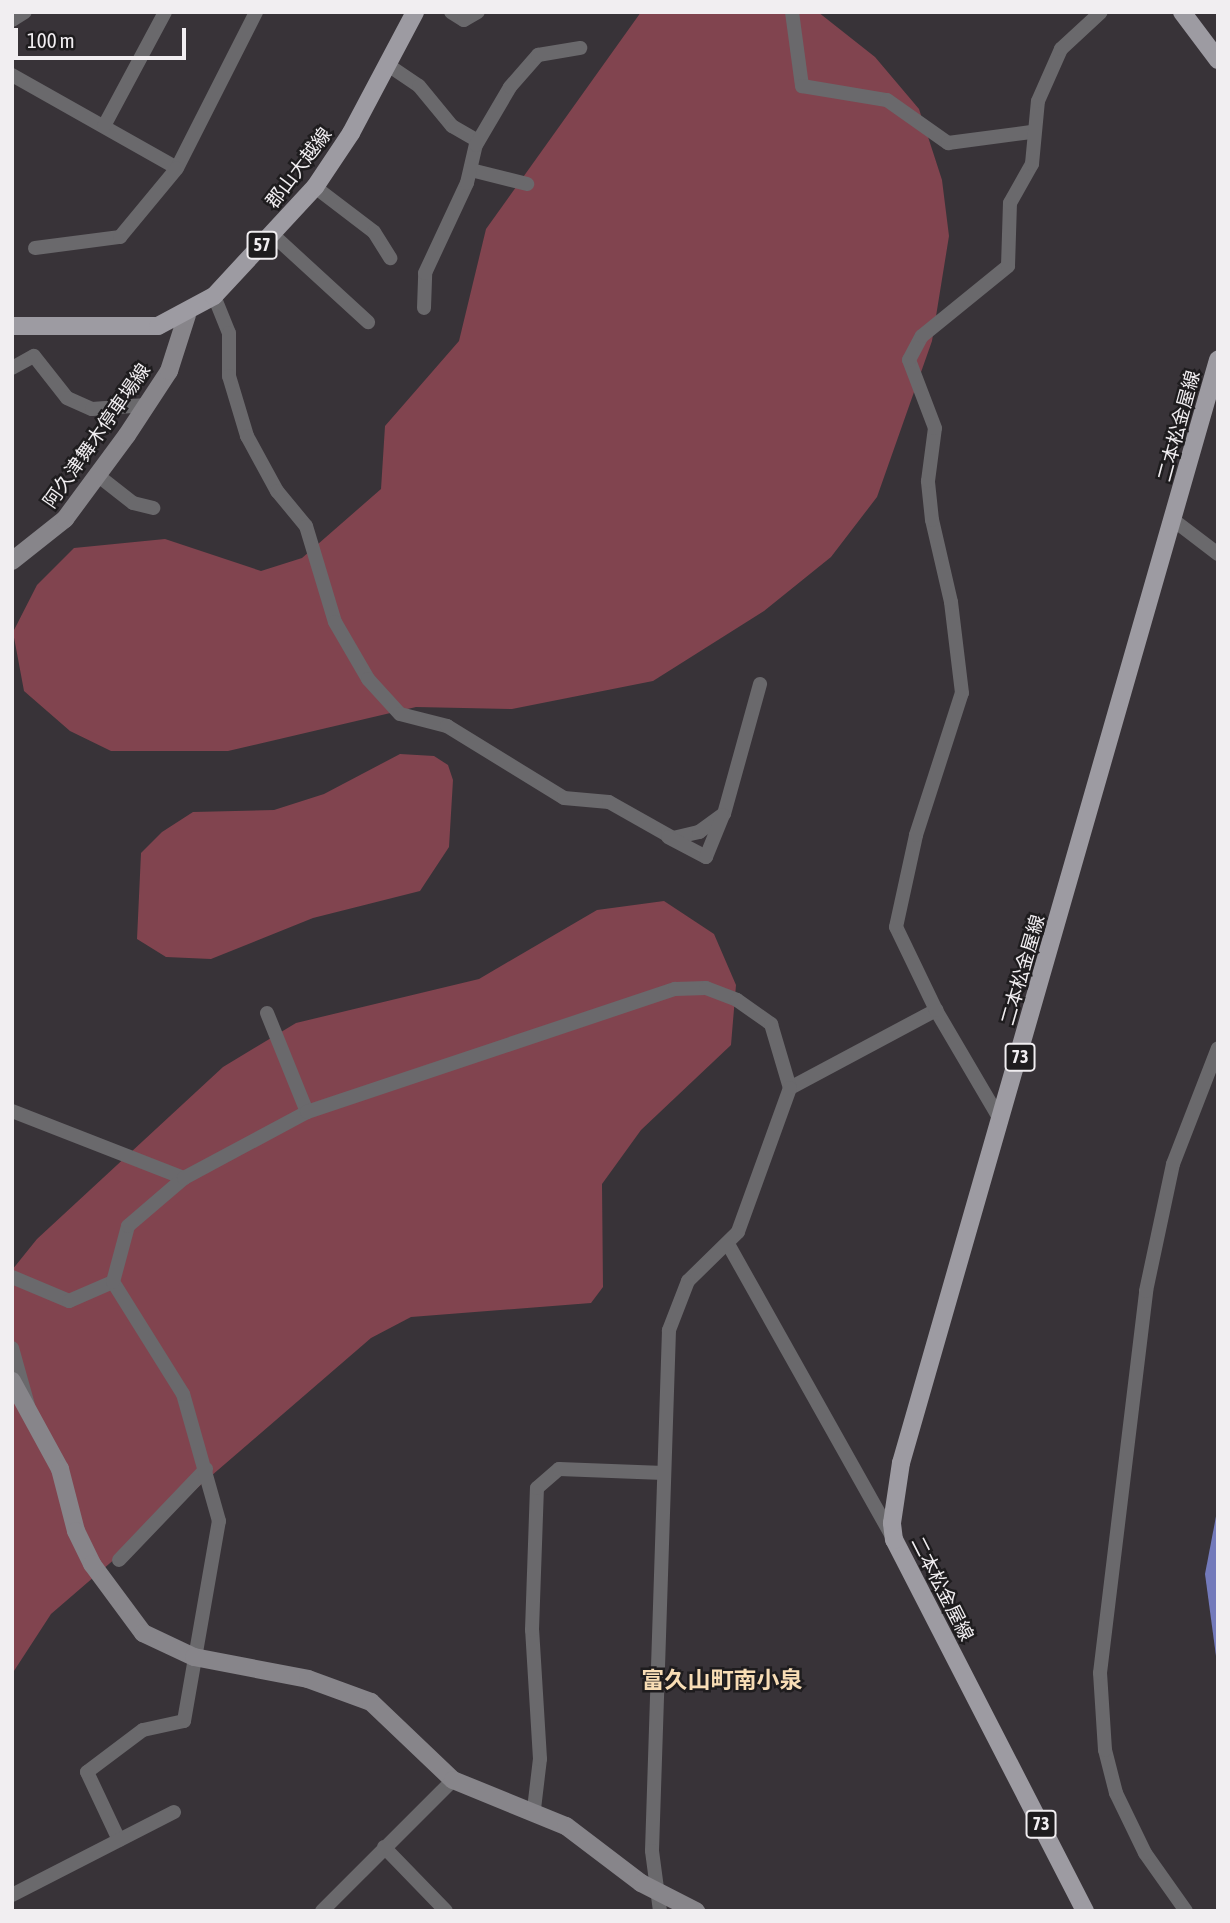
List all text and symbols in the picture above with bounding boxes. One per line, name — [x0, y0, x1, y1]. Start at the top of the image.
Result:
scale bar — [18, 14, 189, 58]
text: 100 m — [27, 28, 75, 52]
street label: 郡山大越線 — [261, 123, 337, 213]
road number: 57 — [246, 230, 278, 260]
street label: 阿久津舞木停車場線 — [39, 359, 155, 513]
street label: 二本松金屋線 — [1153, 368, 1205, 484]
street label: 二本松金屋線 — [996, 912, 1050, 1028]
road number: 73 — [1004, 1042, 1036, 1072]
street label: 二本松金屋線 — [906, 1533, 978, 1645]
district label: 富久山町南小泉 — [642, 1666, 802, 1694]
road number: 73 — [1025, 1810, 1057, 1838]

